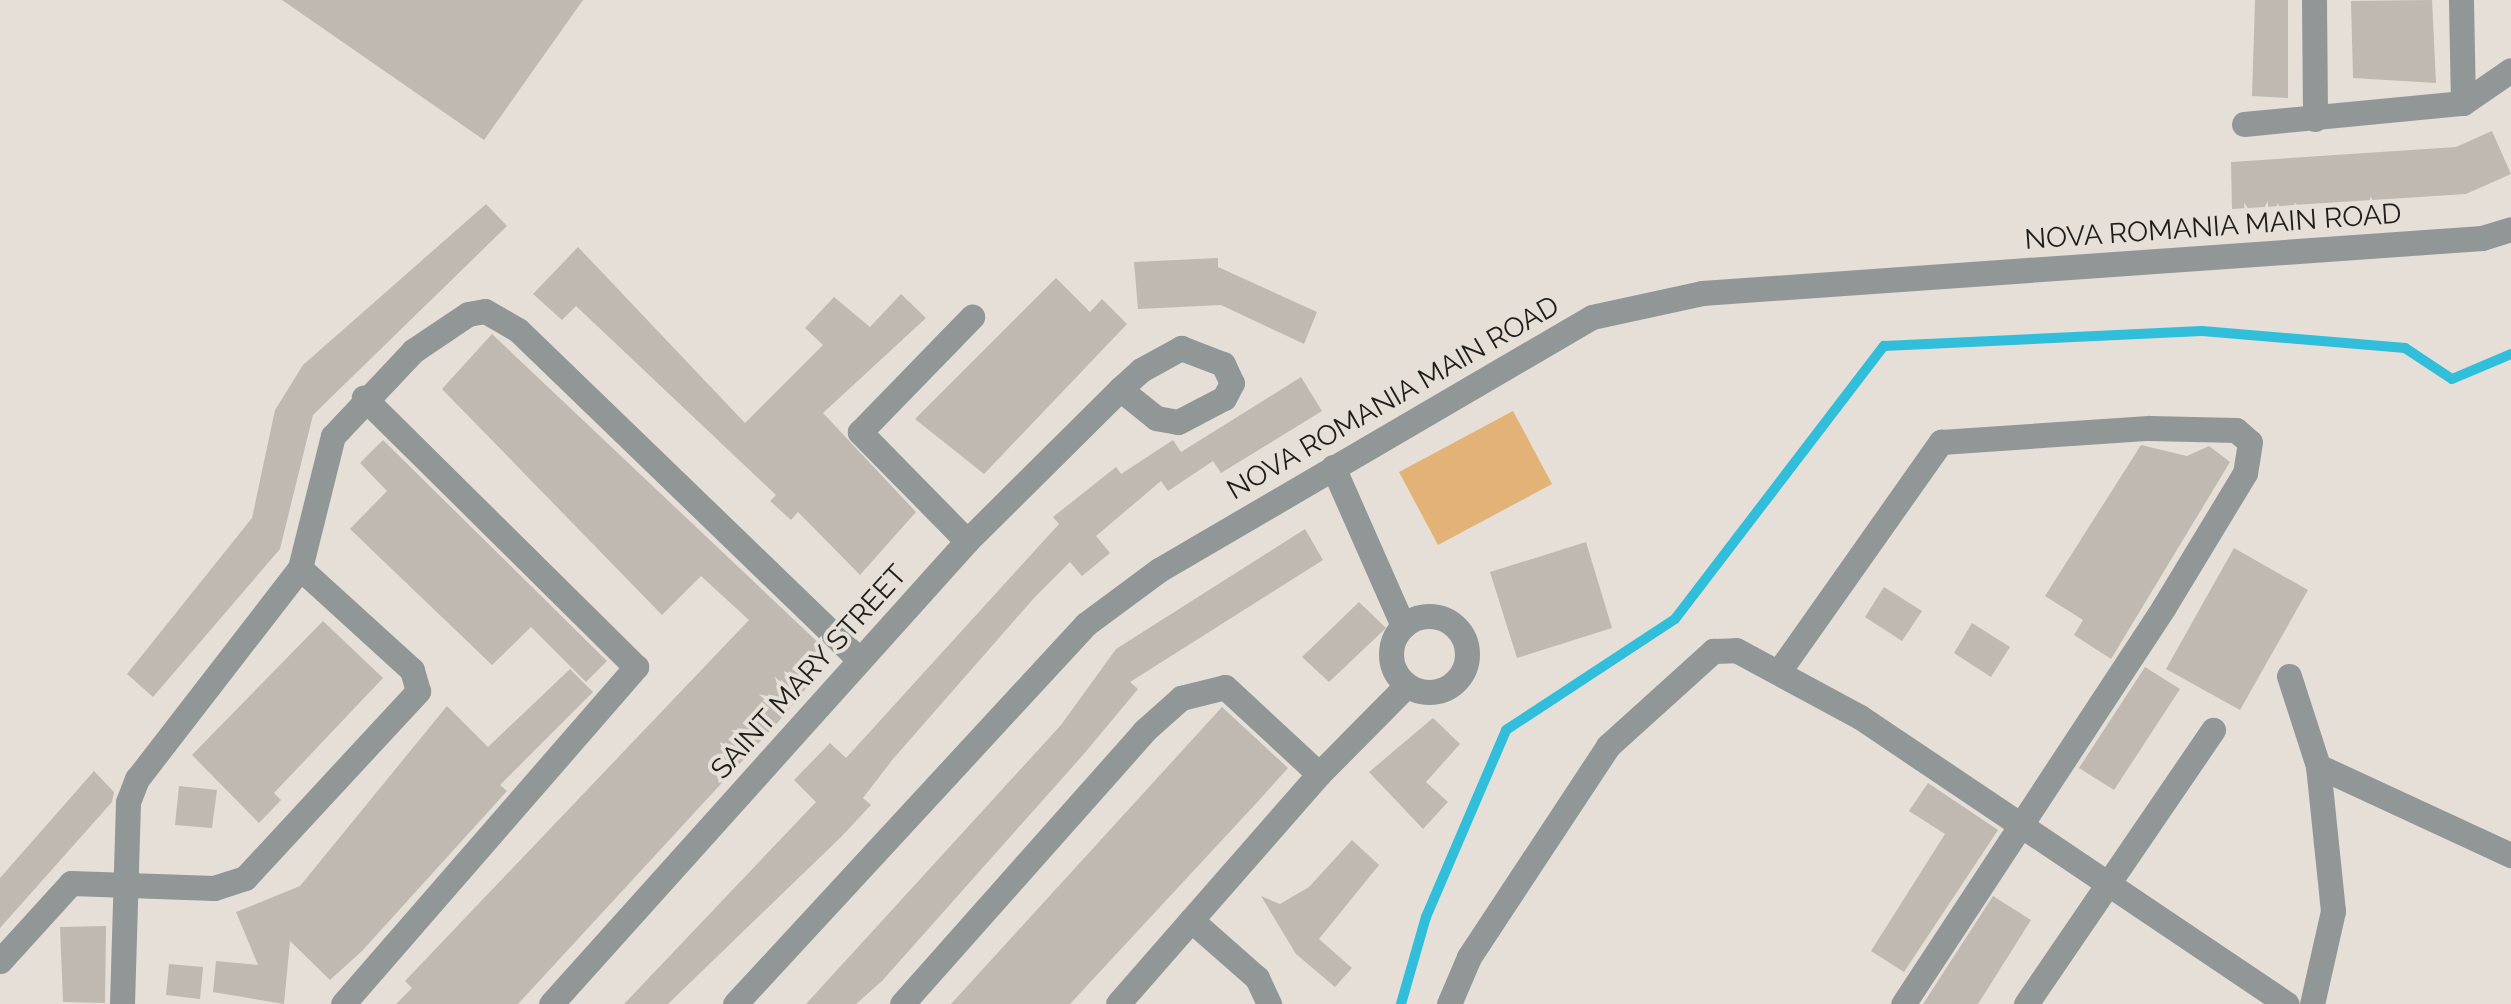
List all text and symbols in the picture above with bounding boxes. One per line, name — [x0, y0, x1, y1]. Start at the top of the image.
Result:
street label: NOVA ROMANIA MAIN ROAD — [2023, 197, 2403, 257]
street label: NOVA ROMANIA MAIN ROAD — [1220, 289, 1566, 507]
street label: SAINT MARY STREET — [703, 557, 915, 787]

